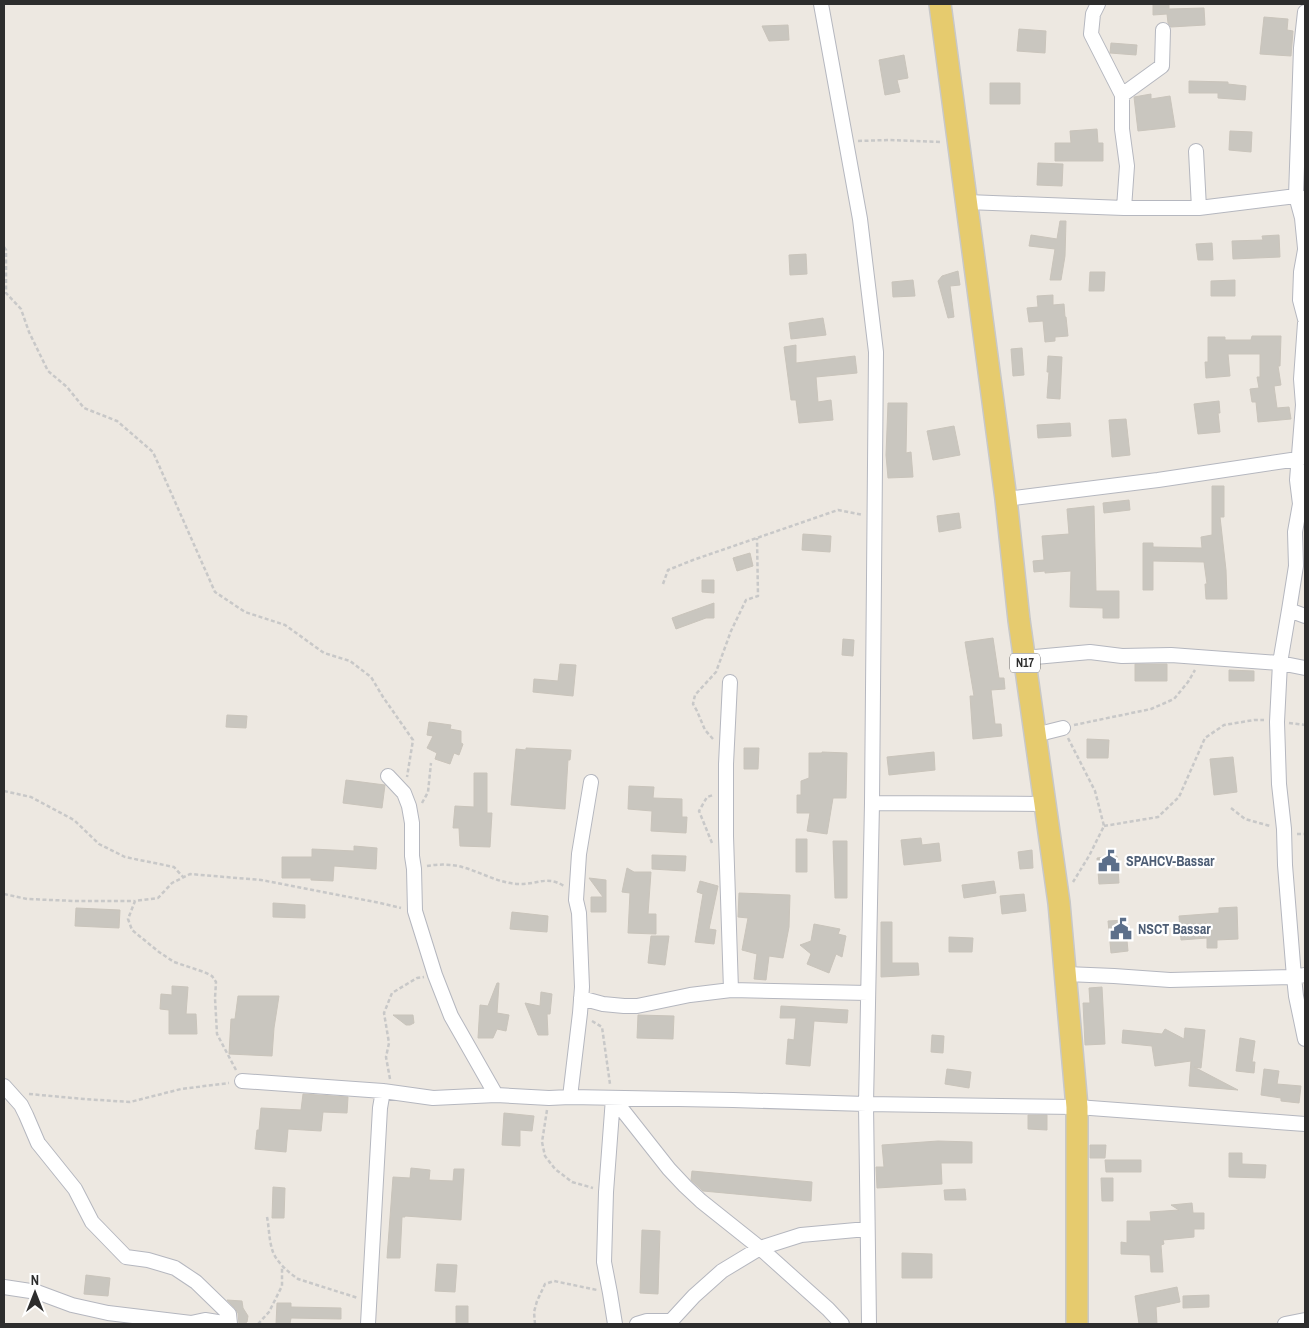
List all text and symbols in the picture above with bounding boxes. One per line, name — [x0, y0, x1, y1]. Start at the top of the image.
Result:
road number: N17 — [1010, 654, 1040, 672]
public building icon: SPAHCV-Bassar — [1096, 848, 1122, 874]
place label: SPAHCV-Bassar — [1126, 852, 1215, 870]
public building icon: NSCT Bassar — [1108, 916, 1134, 942]
place label: NSCT Bassar — [1138, 920, 1211, 938]
north arrow — [10, 1268, 60, 1318]
text: N — [31, 1271, 39, 1289]

